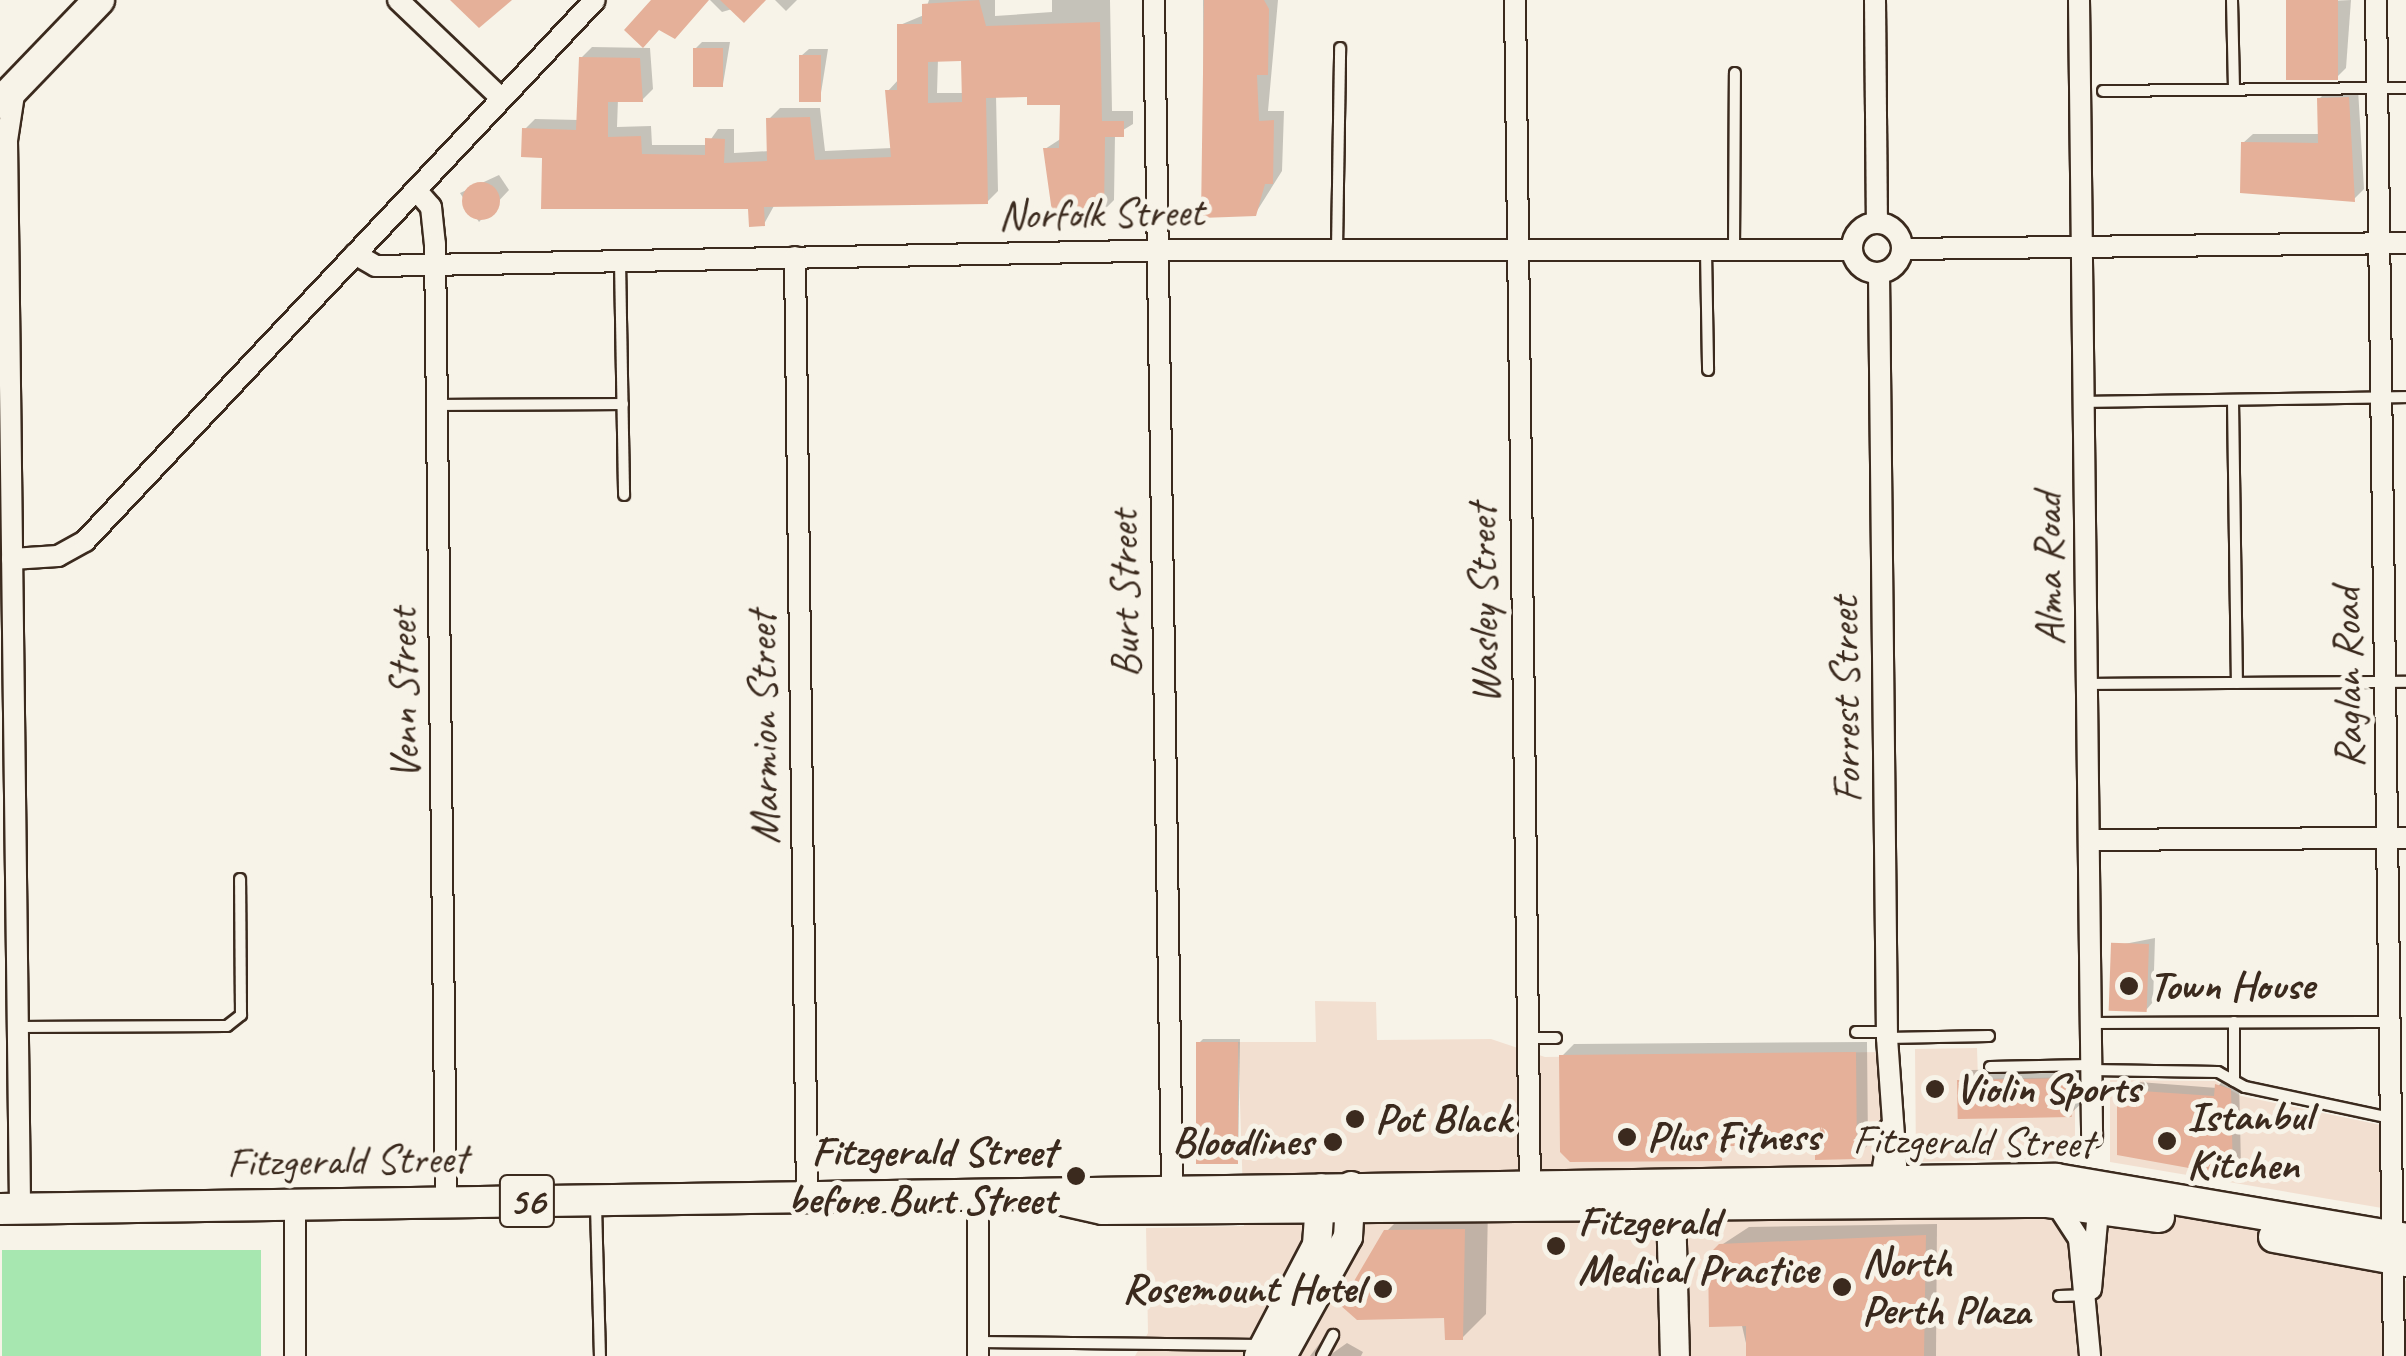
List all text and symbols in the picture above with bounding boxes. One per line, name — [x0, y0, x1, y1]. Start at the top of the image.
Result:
street label: Norfolk Street — [997, 187, 1205, 241]
street label: Alma Road — [2022, 492, 2076, 646]
street label: Wasley Street — [1457, 504, 1511, 704]
street label: Burt Street — [1098, 510, 1152, 678]
street label: Raglan Road — [2321, 588, 2375, 768]
street label: Forrest Street — [1819, 596, 1873, 804]
street label: Venn Street — [377, 607, 431, 781]
street label: Marmion Street — [737, 611, 791, 845]
place label: Town House — [2149, 961, 2314, 1011]
marker: Town House — [2118, 975, 2140, 997]
place label: Violin Sports — [1955, 1064, 2140, 1114]
marker: Violin Sports — [1924, 1078, 1946, 1100]
place label: Istanbul Kitchen — [2187, 1092, 2312, 1190]
place label: Pot Black — [1375, 1094, 1512, 1144]
marker: Pot Black — [1344, 1108, 1366, 1130]
place label: Plus Fitness — [1647, 1112, 1820, 1162]
street label: Fitzgerald Street — [1852, 1115, 2094, 1169]
place label: Bloodlines — [1172, 1117, 1313, 1167]
marker: Plus Fitness — [1616, 1126, 1638, 1148]
place label: Fitzgerald Street before Burt Street — [787, 1127, 1056, 1226]
marker: Istanbul Kitchen — [2156, 1130, 2178, 1152]
marker: Bloodlines — [1322, 1131, 1344, 1153]
street label: Fitzgerald Street — [226, 1134, 468, 1188]
marker: Fitzgerald Street before Burt Street — [1065, 1165, 1087, 1187]
road number: 56 — [497, 1166, 557, 1236]
place label: Fitzgerald Medical Practice — [1578, 1197, 1818, 1296]
marker: Fitzgerald Medical Practice — [1543, 1233, 1569, 1259]
place label: North Perth Plaza — [1862, 1238, 2030, 1336]
place label: Rosemount Hotel — [1122, 1264, 1363, 1314]
marker: North Perth Plaza — [1831, 1276, 1853, 1298]
marker: Rosemount Hotel — [1372, 1278, 1394, 1300]

